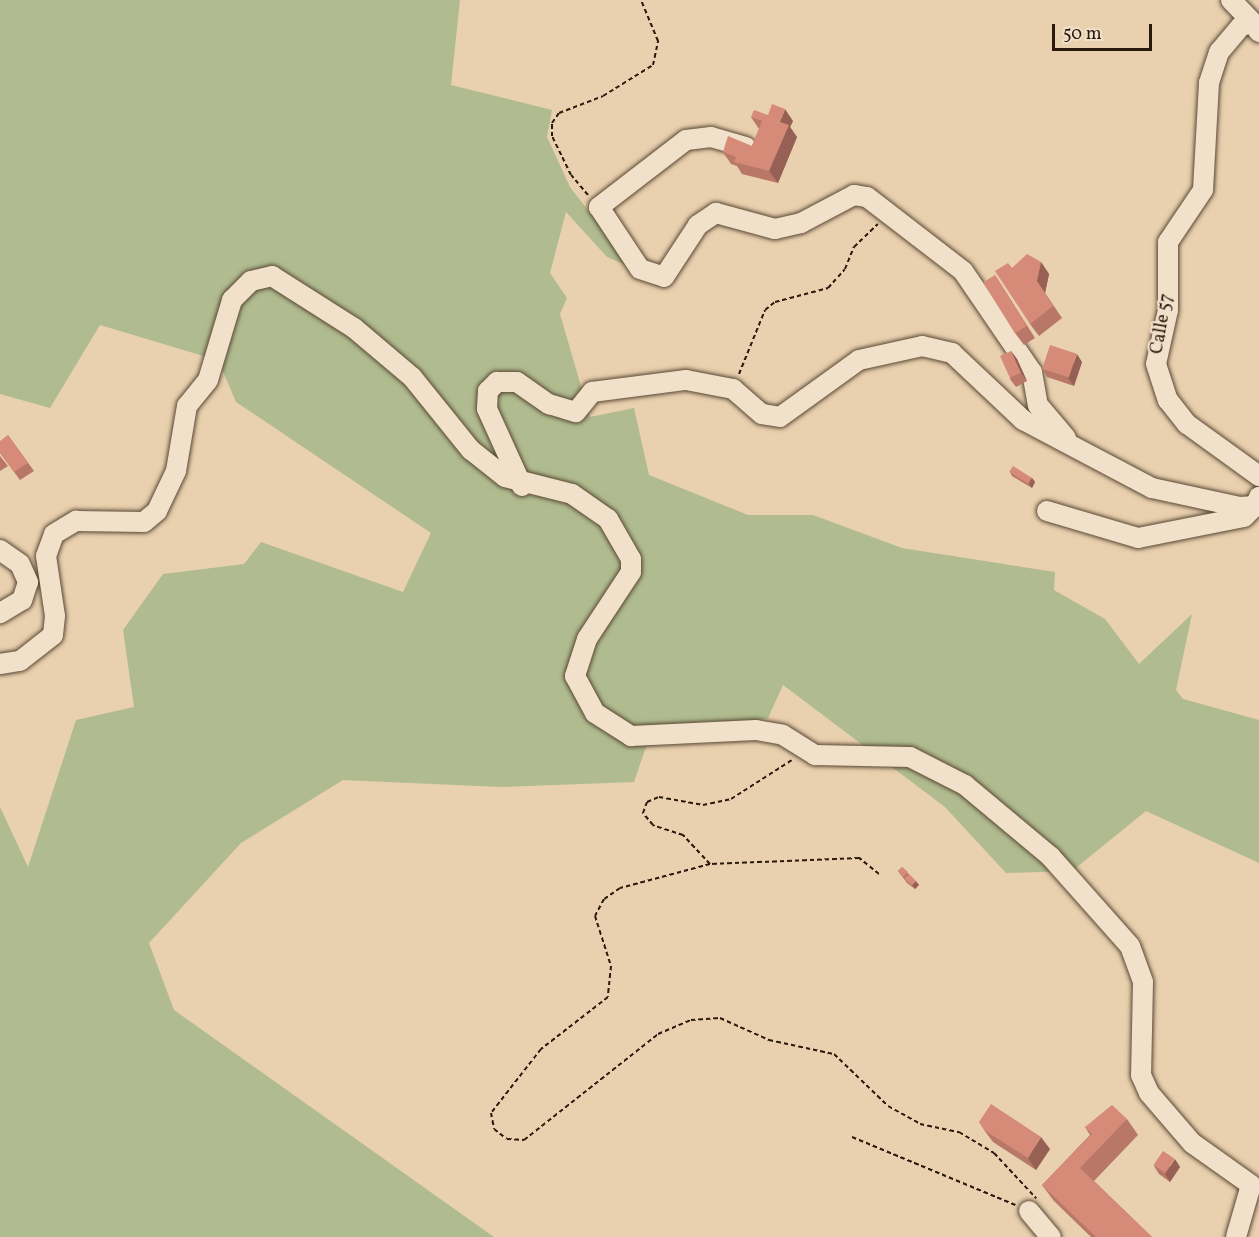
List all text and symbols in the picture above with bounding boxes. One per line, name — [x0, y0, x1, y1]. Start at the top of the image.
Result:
scale bar — [1055, 12, 1156, 50]
text: 50 m — [1063, 22, 1102, 47]
street label: Calle 57 — [1147, 292, 1179, 356]

